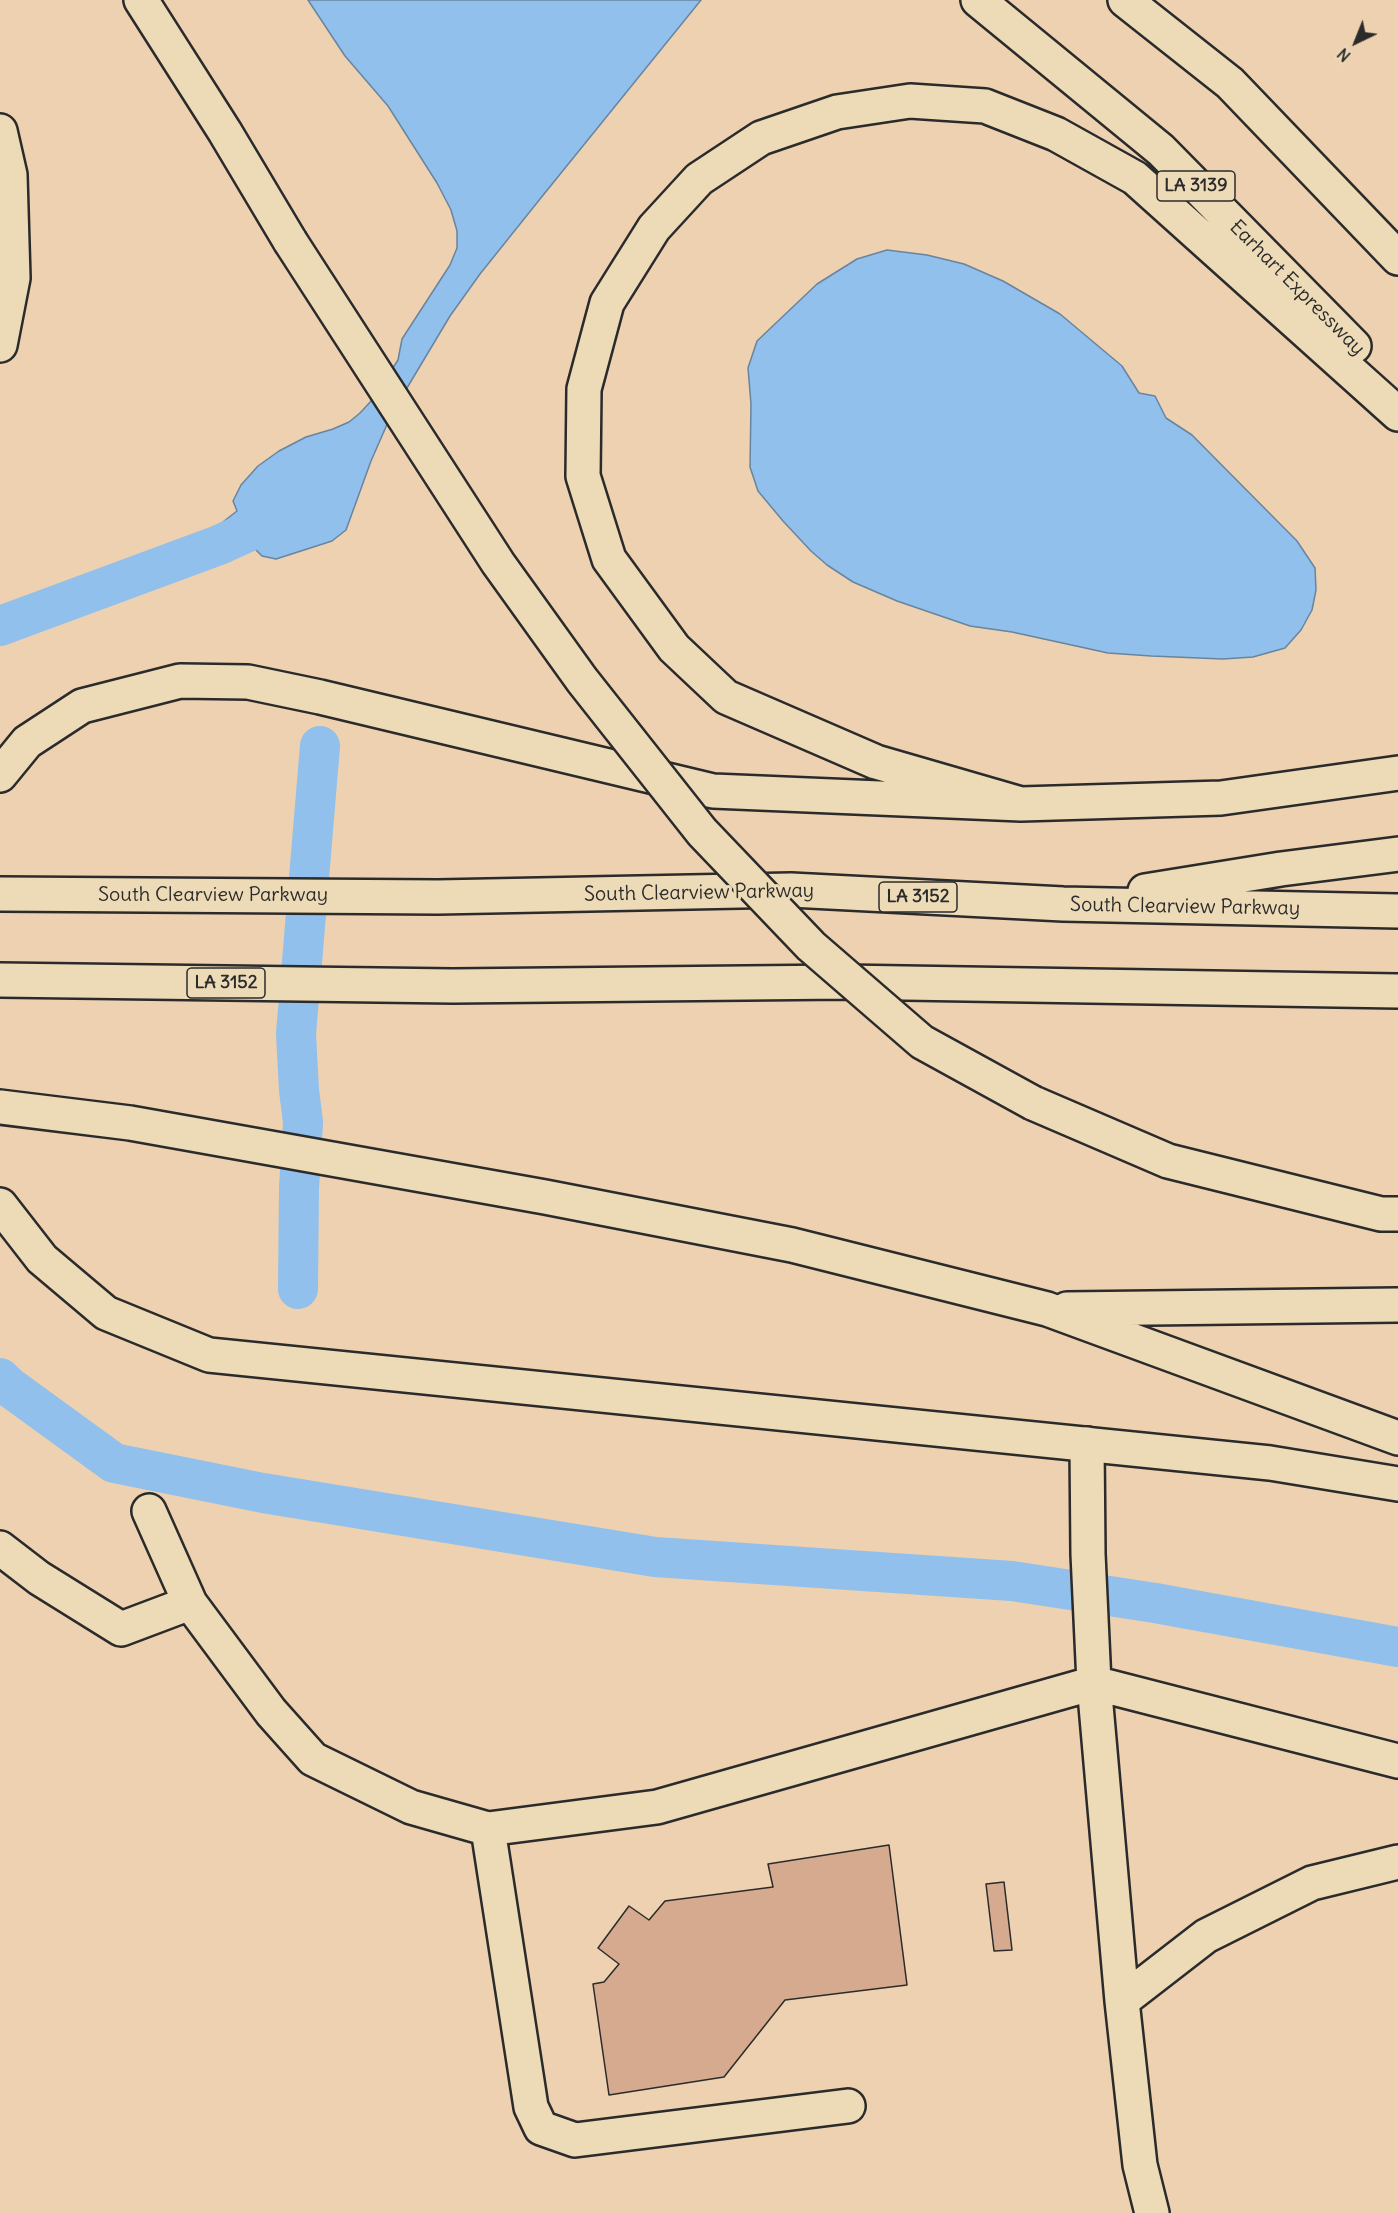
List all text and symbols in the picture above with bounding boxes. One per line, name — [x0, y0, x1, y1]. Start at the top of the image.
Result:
north arrow — [1326, 12, 1386, 72]
text: N — [1333, 44, 1355, 66]
road number: LA 3139 — [1157, 171, 1235, 201]
street label: Earhart Expressway — [1224, 215, 1370, 361]
street label: South Clearview Parkway — [584, 879, 814, 907]
road number: LA 3152 — [879, 882, 957, 912]
street label: South Clearview Parkway — [98, 883, 328, 907]
street label: South Clearview Parkway — [1070, 893, 1300, 921]
road number: LA 3152 — [187, 968, 265, 998]

